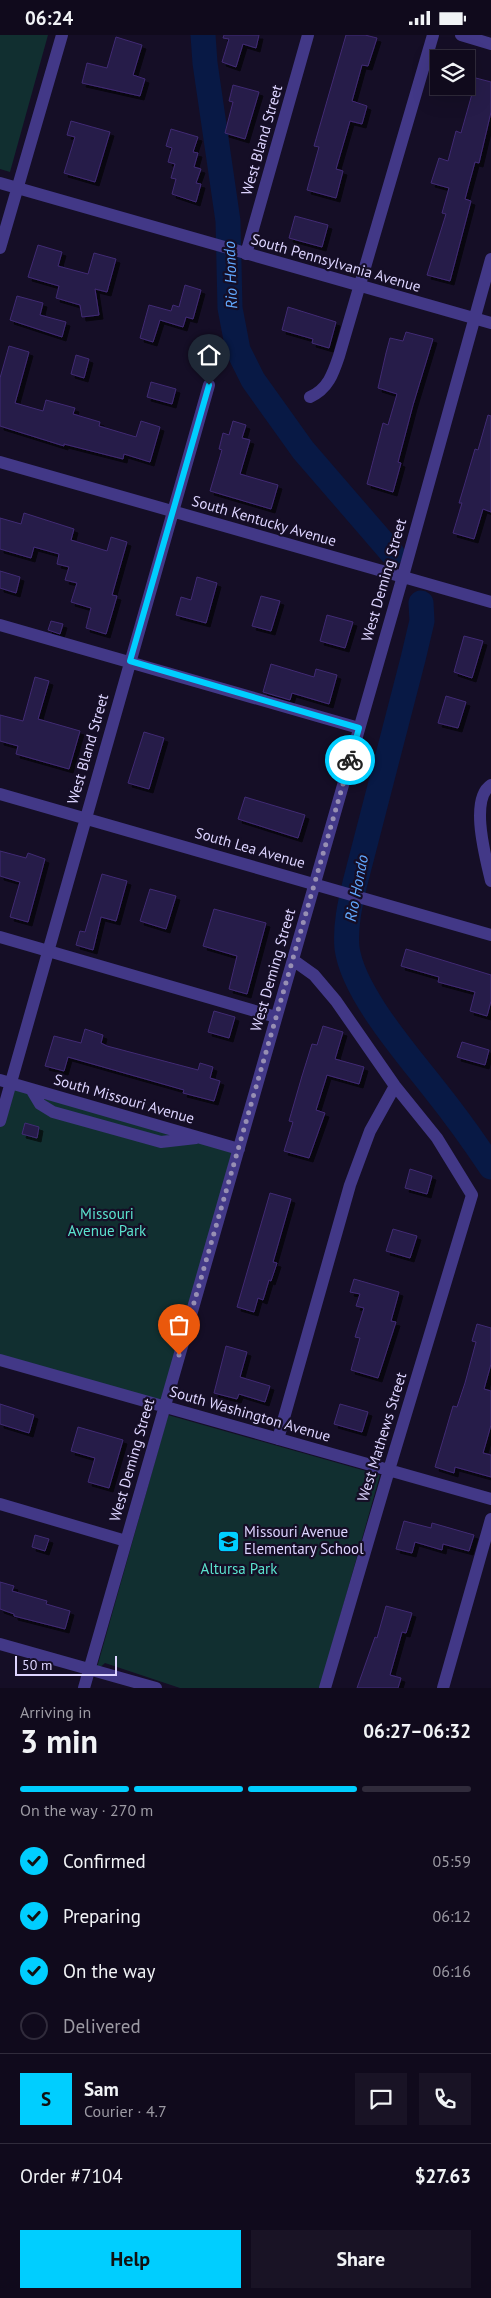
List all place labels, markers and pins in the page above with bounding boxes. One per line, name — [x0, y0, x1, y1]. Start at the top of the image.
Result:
pin — [188, 334, 230, 385]
pin — [158, 1304, 200, 1355]
place label: Missouri Avenue Elementary School — [244, 1522, 364, 1558]
school or university icon: Missouri Avenue Elementary School — [216, 1529, 240, 1553]

